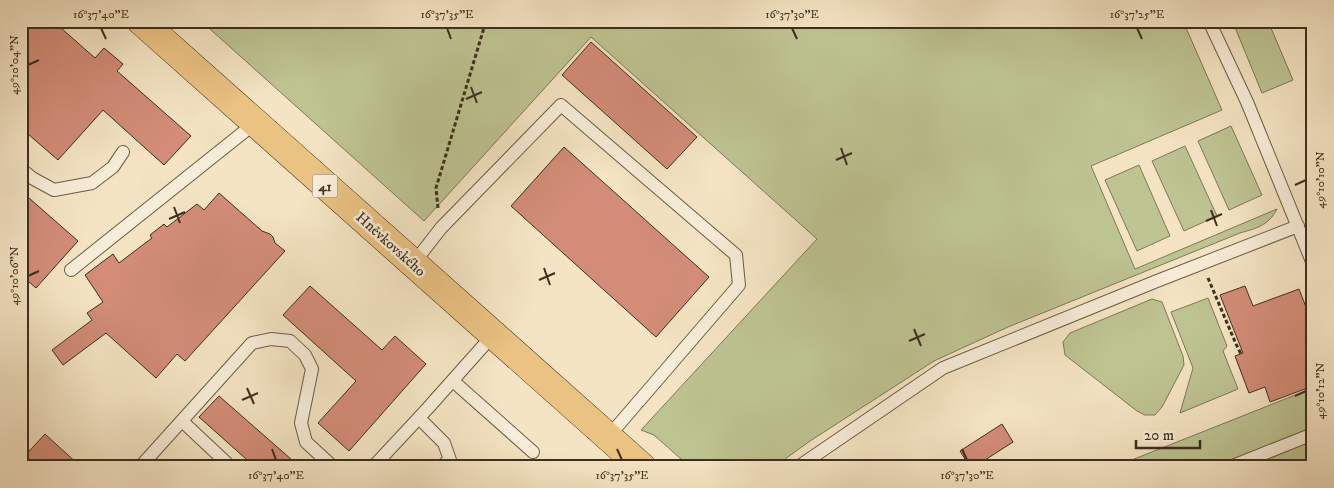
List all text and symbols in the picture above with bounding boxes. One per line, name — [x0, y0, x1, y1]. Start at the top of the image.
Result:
text: 16°37'40"E — [73, 7, 130, 22]
text: 16°37'35"E — [420, 7, 474, 22]
text: 16°37'30"E — [765, 7, 819, 22]
text: 16°37'25"E — [1110, 7, 1165, 22]
text: 49°10'04"N — [7, 35, 22, 95]
text: 49°10'10"N — [1313, 151, 1328, 209]
road number: 41 — [312, 175, 338, 198]
street label: Hněvkovského — [352, 208, 430, 281]
text: 49°10'06"N — [7, 246, 22, 306]
text: 49°10'12"N — [1313, 362, 1328, 419]
scale bar — [1136, 418, 1200, 450]
text: 20 m — [1144, 426, 1174, 445]
text: 16°37'40"E — [248, 468, 305, 483]
text: 16°37'35"E — [595, 468, 649, 483]
text: 16°37'30"E — [940, 468, 994, 483]

